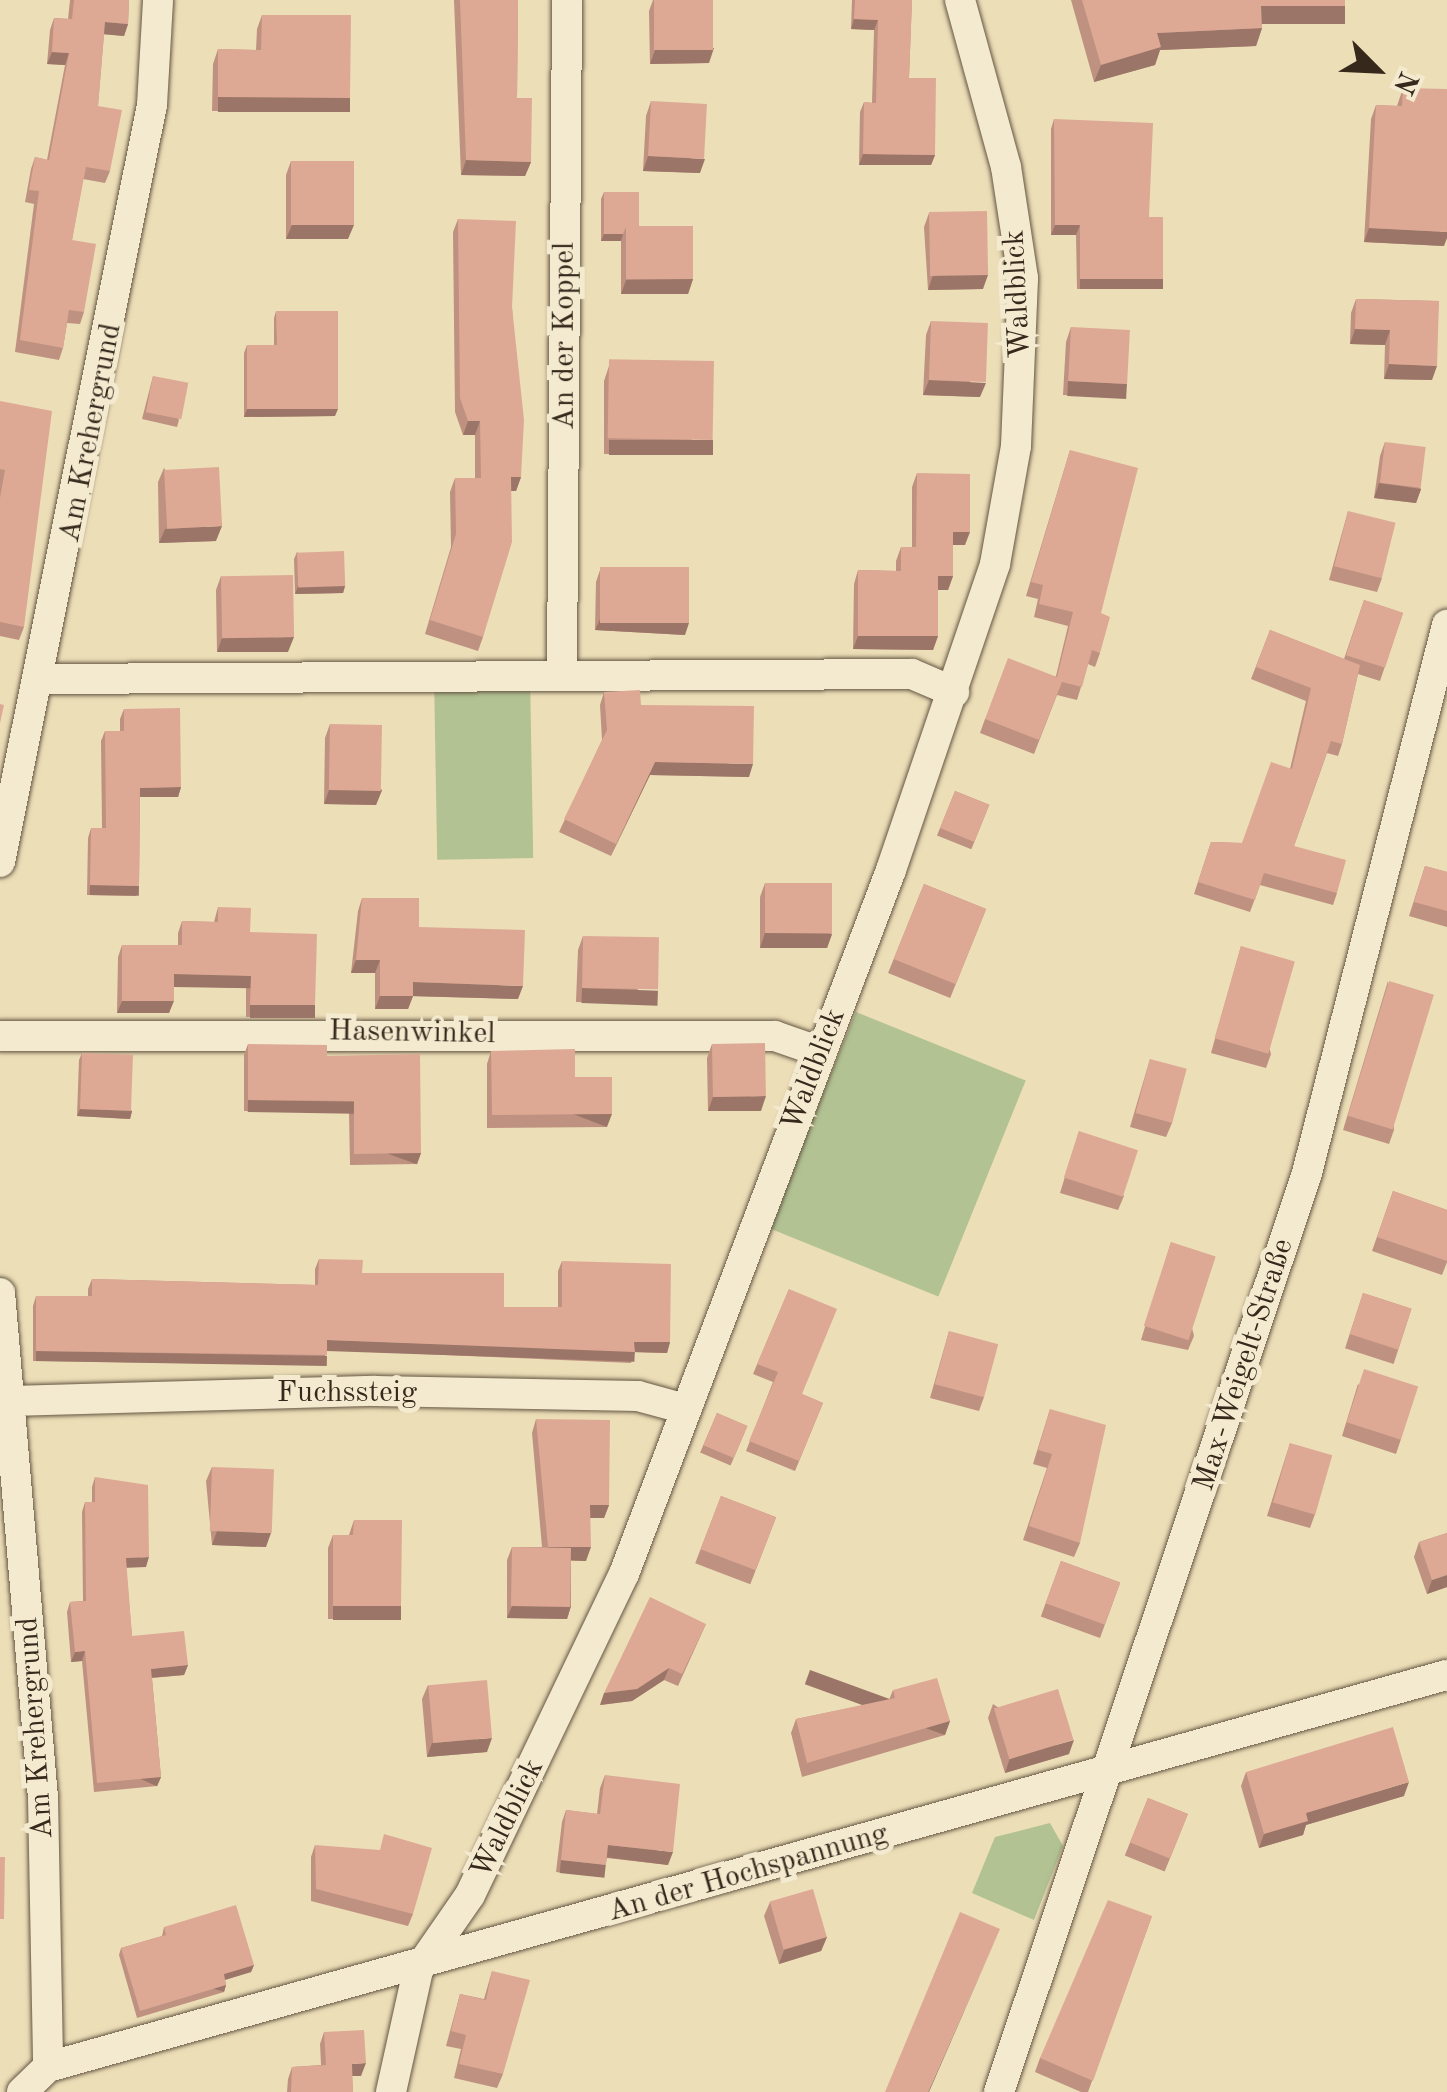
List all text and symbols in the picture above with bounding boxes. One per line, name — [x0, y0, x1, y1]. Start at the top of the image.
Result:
north arrow — [1327, 20, 1427, 120]
text: N — [1387, 67, 1422, 98]
street label: Waldblick — [997, 229, 1039, 359]
street label: An der Koppel — [547, 242, 583, 430]
street label: Am Krehergrund — [52, 320, 130, 546]
street label: Waldblick — [774, 1004, 854, 1136]
street label: Hasenwinkel — [328, 1014, 496, 1052]
street label: Max-Weigelt-Straße — [1186, 1234, 1302, 1496]
street label: Fuchssteig — [277, 1375, 417, 1411]
street label: Am Krehergrund — [10, 1616, 62, 1840]
street label: Waldblick — [464, 1753, 552, 1885]
street label: An der Hochspannung — [604, 1816, 892, 1930]

